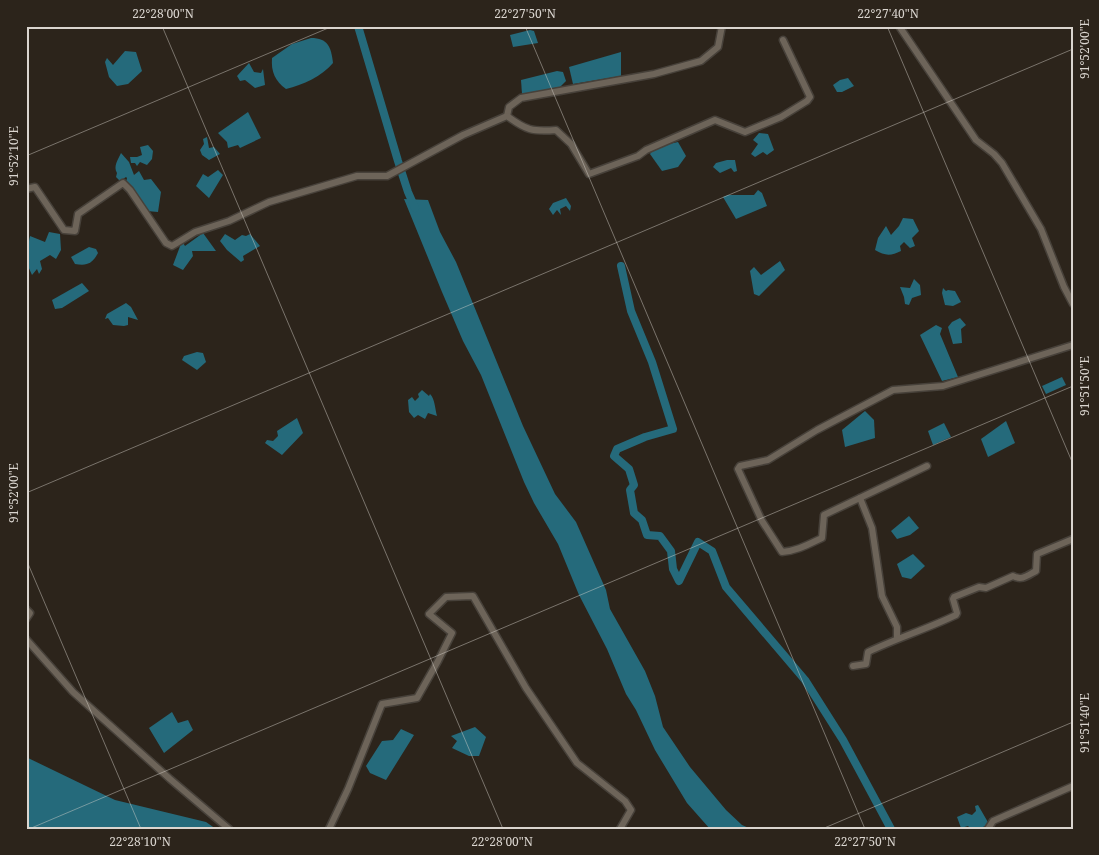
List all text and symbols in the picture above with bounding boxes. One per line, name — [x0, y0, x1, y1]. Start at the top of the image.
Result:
text: 22°28'00"N — [132, 5, 194, 22]
text: 22°27'50"N — [494, 5, 556, 22]
text: 22°27'40"N — [857, 5, 919, 22]
text: 91°52'00"E — [1076, 19, 1093, 79]
text: 91°52'10"E — [5, 126, 22, 186]
text: 91°51'50"E — [1076, 356, 1093, 416]
text: 91°52'00"E — [5, 463, 22, 523]
text: 91°51'40"E — [1076, 693, 1093, 753]
text: 22°28'10"N — [109, 833, 171, 850]
text: 22°28'00"N — [471, 833, 533, 850]
text: 22°27'50"N — [834, 833, 896, 850]

